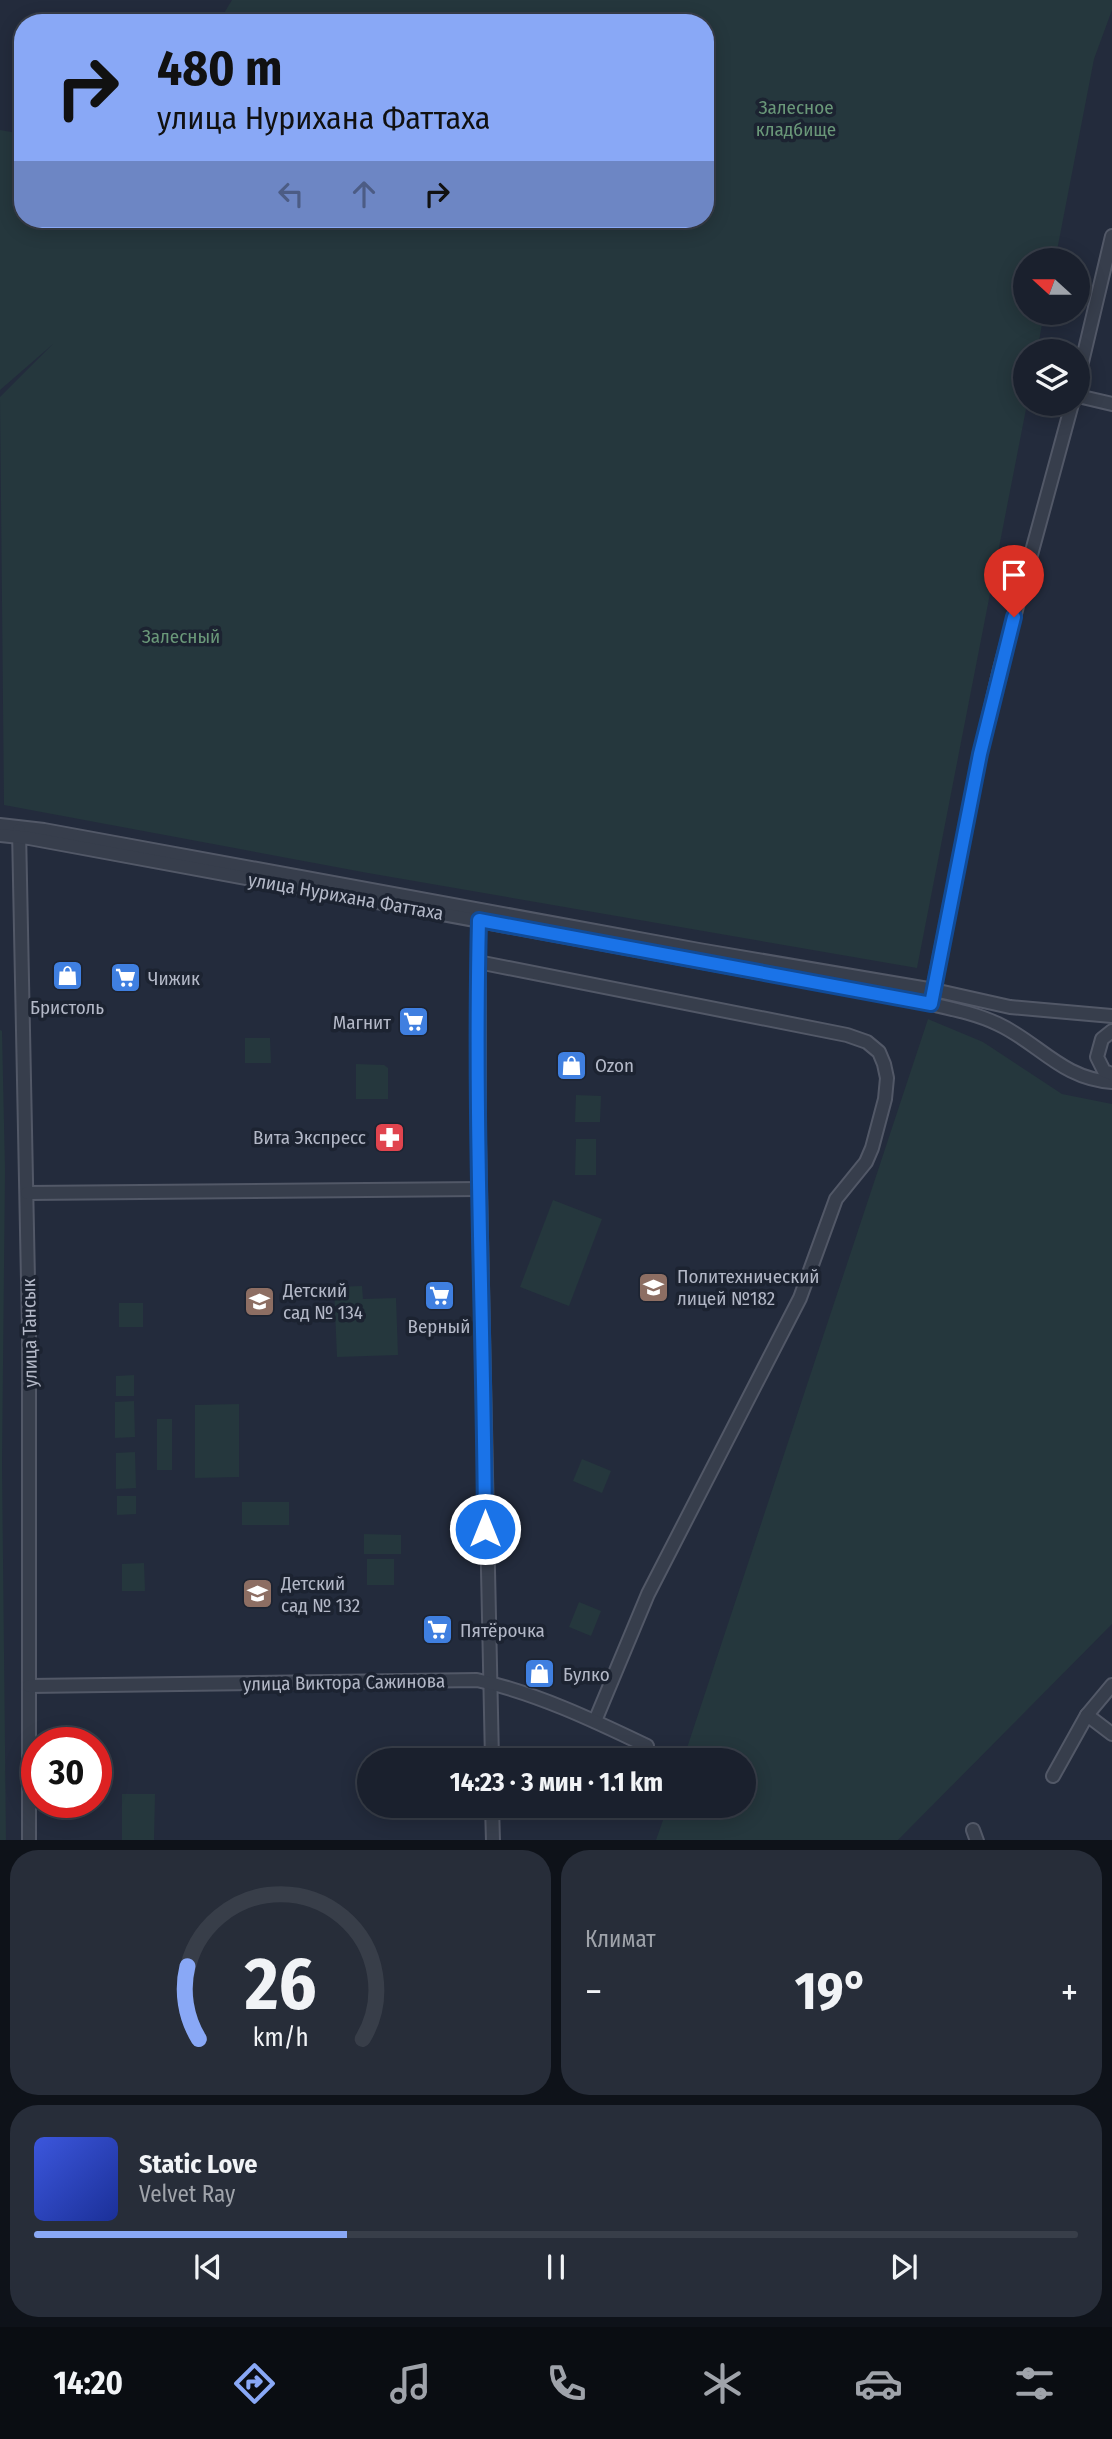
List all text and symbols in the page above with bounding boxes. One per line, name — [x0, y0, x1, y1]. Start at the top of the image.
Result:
text: 480 m — [157, 39, 282, 98]
icon: right — [42, 42, 133, 133]
park label: Залесное кладбище — [756, 96, 836, 141]
text: улица Нурихана Фаттаха — [157, 99, 490, 137]
icon: left — [272, 175, 310, 213]
icon: ahead — [345, 175, 383, 213]
icon: right — [418, 175, 456, 213]
north arrow — [1013, 248, 1090, 326]
map controls — [1013, 248, 1090, 416]
button: layers — [1013, 339, 1090, 416]
pin — [984, 545, 1044, 617]
icon: arrive — [995, 556, 1033, 594]
park label: Залесный — [142, 625, 220, 648]
street label: улица Нурихана Фаттаха — [246, 868, 445, 925]
shop icon: Бристоль — [50, 959, 84, 993]
supermarket icon: Чижик — [108, 961, 142, 995]
place label: Чижик — [148, 967, 200, 990]
place label: Бристоль — [30, 996, 104, 1019]
supermarket icon: Магнит — [397, 1005, 431, 1039]
place label: Магнит — [333, 1011, 391, 1034]
shop icon: Ozon — [555, 1048, 589, 1082]
place label: Ozon — [595, 1054, 634, 1077]
pharmacy icon: Вита Экспресс — [372, 1120, 406, 1154]
place label: Вита Экспресс — [253, 1126, 366, 1149]
place label: Политехнический лицей №182 — [677, 1265, 820, 1310]
school or university icon: Политехнический лицей №182 — [637, 1270, 671, 1304]
street label: улица Тансык — [17, 1278, 42, 1388]
supermarket icon: Верный — [422, 1278, 456, 1312]
place label: Детский сад № 134 — [282, 1279, 363, 1324]
school or university icon: Детский сад № 134 — [243, 1284, 277, 1318]
place label: Верный — [408, 1315, 470, 1338]
position arrow — [448, 1492, 522, 1566]
place label: Детский сад № 132 — [280, 1572, 360, 1617]
school or university icon: Детский сад № 132 — [241, 1577, 275, 1611]
supermarket icon: Пятёрочка — [420, 1613, 454, 1647]
place label: Пятёрочка — [460, 1619, 545, 1642]
shop icon: Булко — [523, 1657, 557, 1691]
place label: Булко — [563, 1663, 610, 1686]
street label: улица Виктора Сажинова — [243, 1669, 445, 1696]
speed limit sign: 30 — [21, 1727, 112, 1818]
text: 14:23 · 3 мин · 1.1 km — [450, 1767, 663, 1798]
text: Климат — [585, 1925, 656, 1953]
text: 26 — [244, 1941, 316, 2028]
text: 19° — [795, 1960, 868, 2023]
text: − — [585, 1969, 602, 2015]
text: + — [1061, 1969, 1078, 2015]
text: km/h — [253, 2022, 308, 2052]
text: Static Love — [139, 2149, 257, 2180]
text: Velvet Ray — [139, 2180, 235, 2208]
icon: previous — [189, 2248, 227, 2286]
icon: pause — [537, 2248, 575, 2286]
icon: next — [885, 2248, 923, 2286]
icon: directions — [230, 2359, 279, 2408]
icon: music — [386, 2359, 435, 2408]
icon: phone — [542, 2359, 591, 2408]
icon: climate — [698, 2359, 747, 2408]
icon: car — [854, 2359, 903, 2408]
icon: filters — [1010, 2359, 1059, 2408]
text: 14:20 — [53, 2364, 123, 2402]

